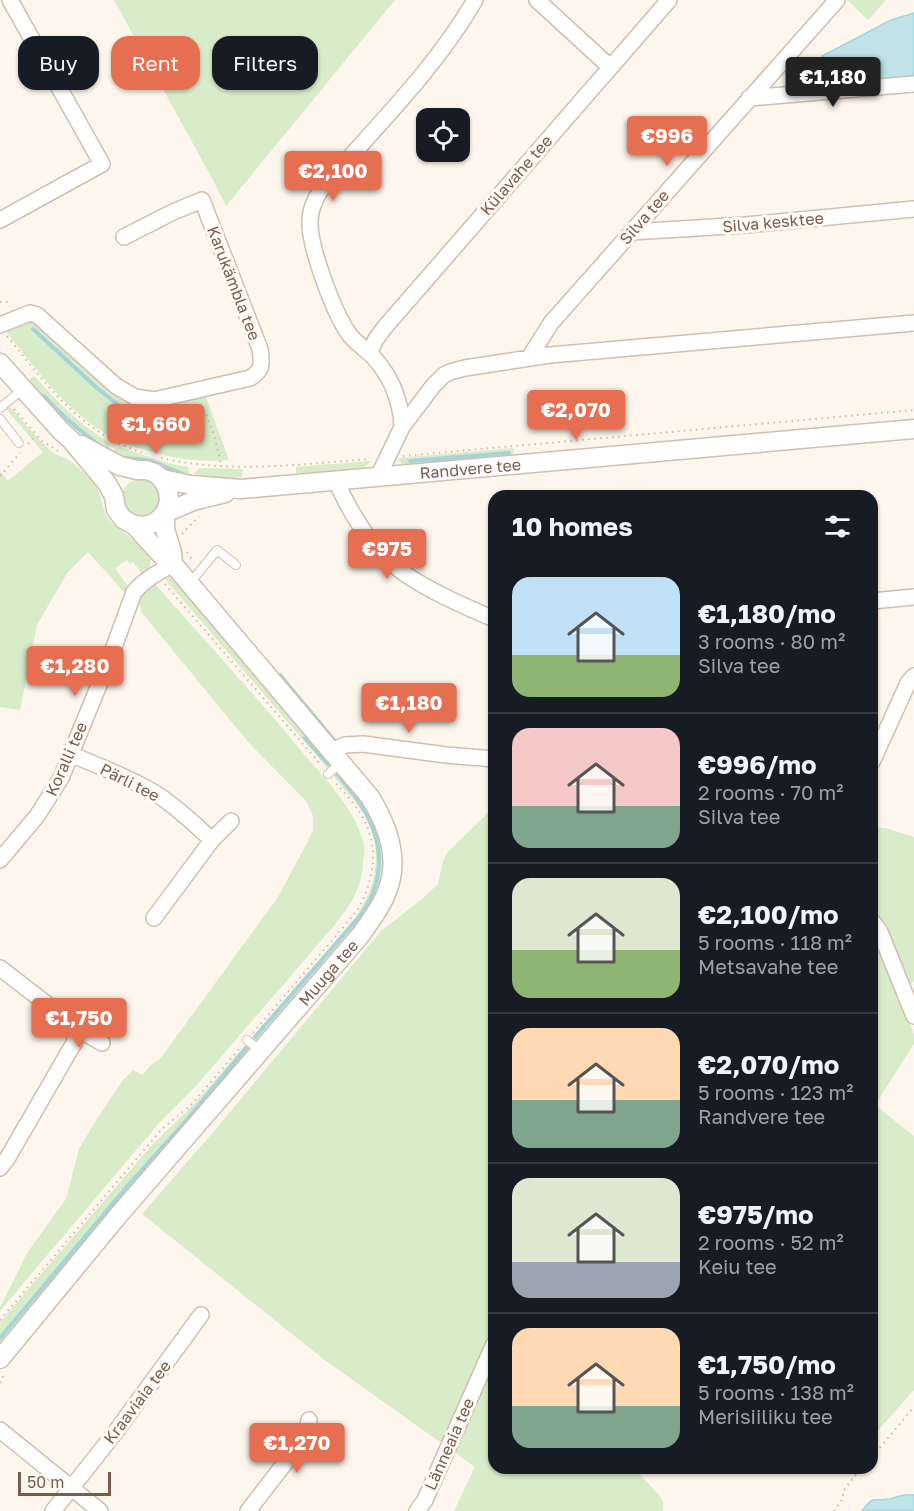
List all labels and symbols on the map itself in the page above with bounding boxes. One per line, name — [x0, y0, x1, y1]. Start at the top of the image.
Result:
pin: €1,180 — [784, 57, 882, 108]
pin: €996 — [631, 116, 703, 167]
street label: Külavahe tee — [476, 131, 556, 219]
pin: €2,100 — [284, 151, 382, 202]
street label: Silva tee — [615, 186, 673, 248]
street label: Silva kesktee — [721, 208, 825, 236]
street label: Karukämbla tee — [203, 223, 265, 343]
pin: €2,070 — [527, 390, 625, 441]
pin: €1,660 — [107, 404, 205, 455]
street label: Randvere tee — [419, 454, 522, 483]
pin: €975 — [351, 529, 423, 580]
pin: €1,280 — [26, 646, 124, 697]
pin: €1,180 — [360, 683, 458, 734]
street label: Koralli tee — [41, 719, 91, 799]
street label: Pärli tee — [97, 759, 163, 805]
street label: Muuga tee — [294, 935, 362, 1010]
pin: €1,750 — [30, 998, 128, 1049]
street label: Kraaviaia tee — [99, 1356, 175, 1448]
street label: Länneaia tee — [420, 1395, 478, 1493]
pin: €1,270 — [248, 1423, 346, 1474]
scale bar — [18, 1469, 111, 1496]

